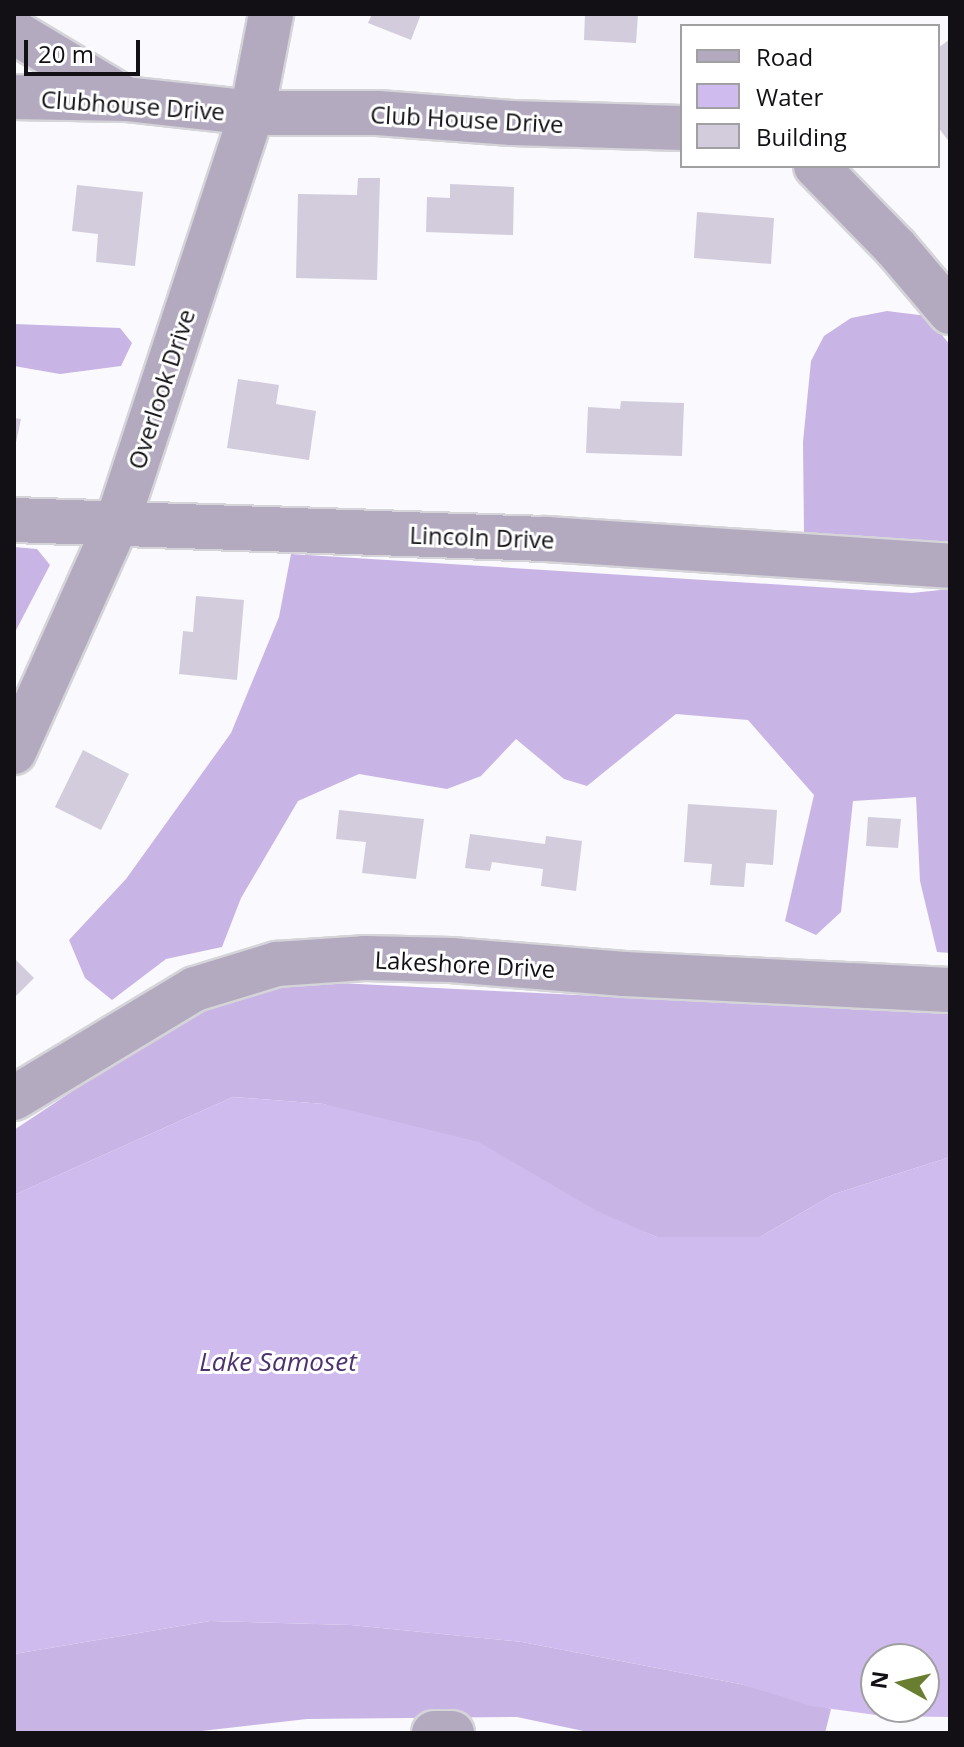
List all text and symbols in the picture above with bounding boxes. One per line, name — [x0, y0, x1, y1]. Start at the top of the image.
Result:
scale bar — [28, 24, 144, 74]
legend — [680, 24, 940, 168]
text: 20 m — [38, 37, 94, 70]
text: Road — [756, 40, 813, 73]
text: Water — [756, 80, 823, 113]
street label: Clubhouse Drive — [40, 84, 226, 126]
street label: Club House Drive — [370, 100, 564, 138]
text: Building — [756, 120, 847, 153]
street label: Overlook Drive — [122, 305, 200, 473]
street label: Lincoln Drive — [409, 520, 555, 554]
street label: Lakeshore Drive — [374, 945, 556, 983]
water label: Lake Samoset — [199, 1346, 357, 1378]
north arrow — [860, 1643, 940, 1723]
text: N — [862, 1669, 894, 1691]

